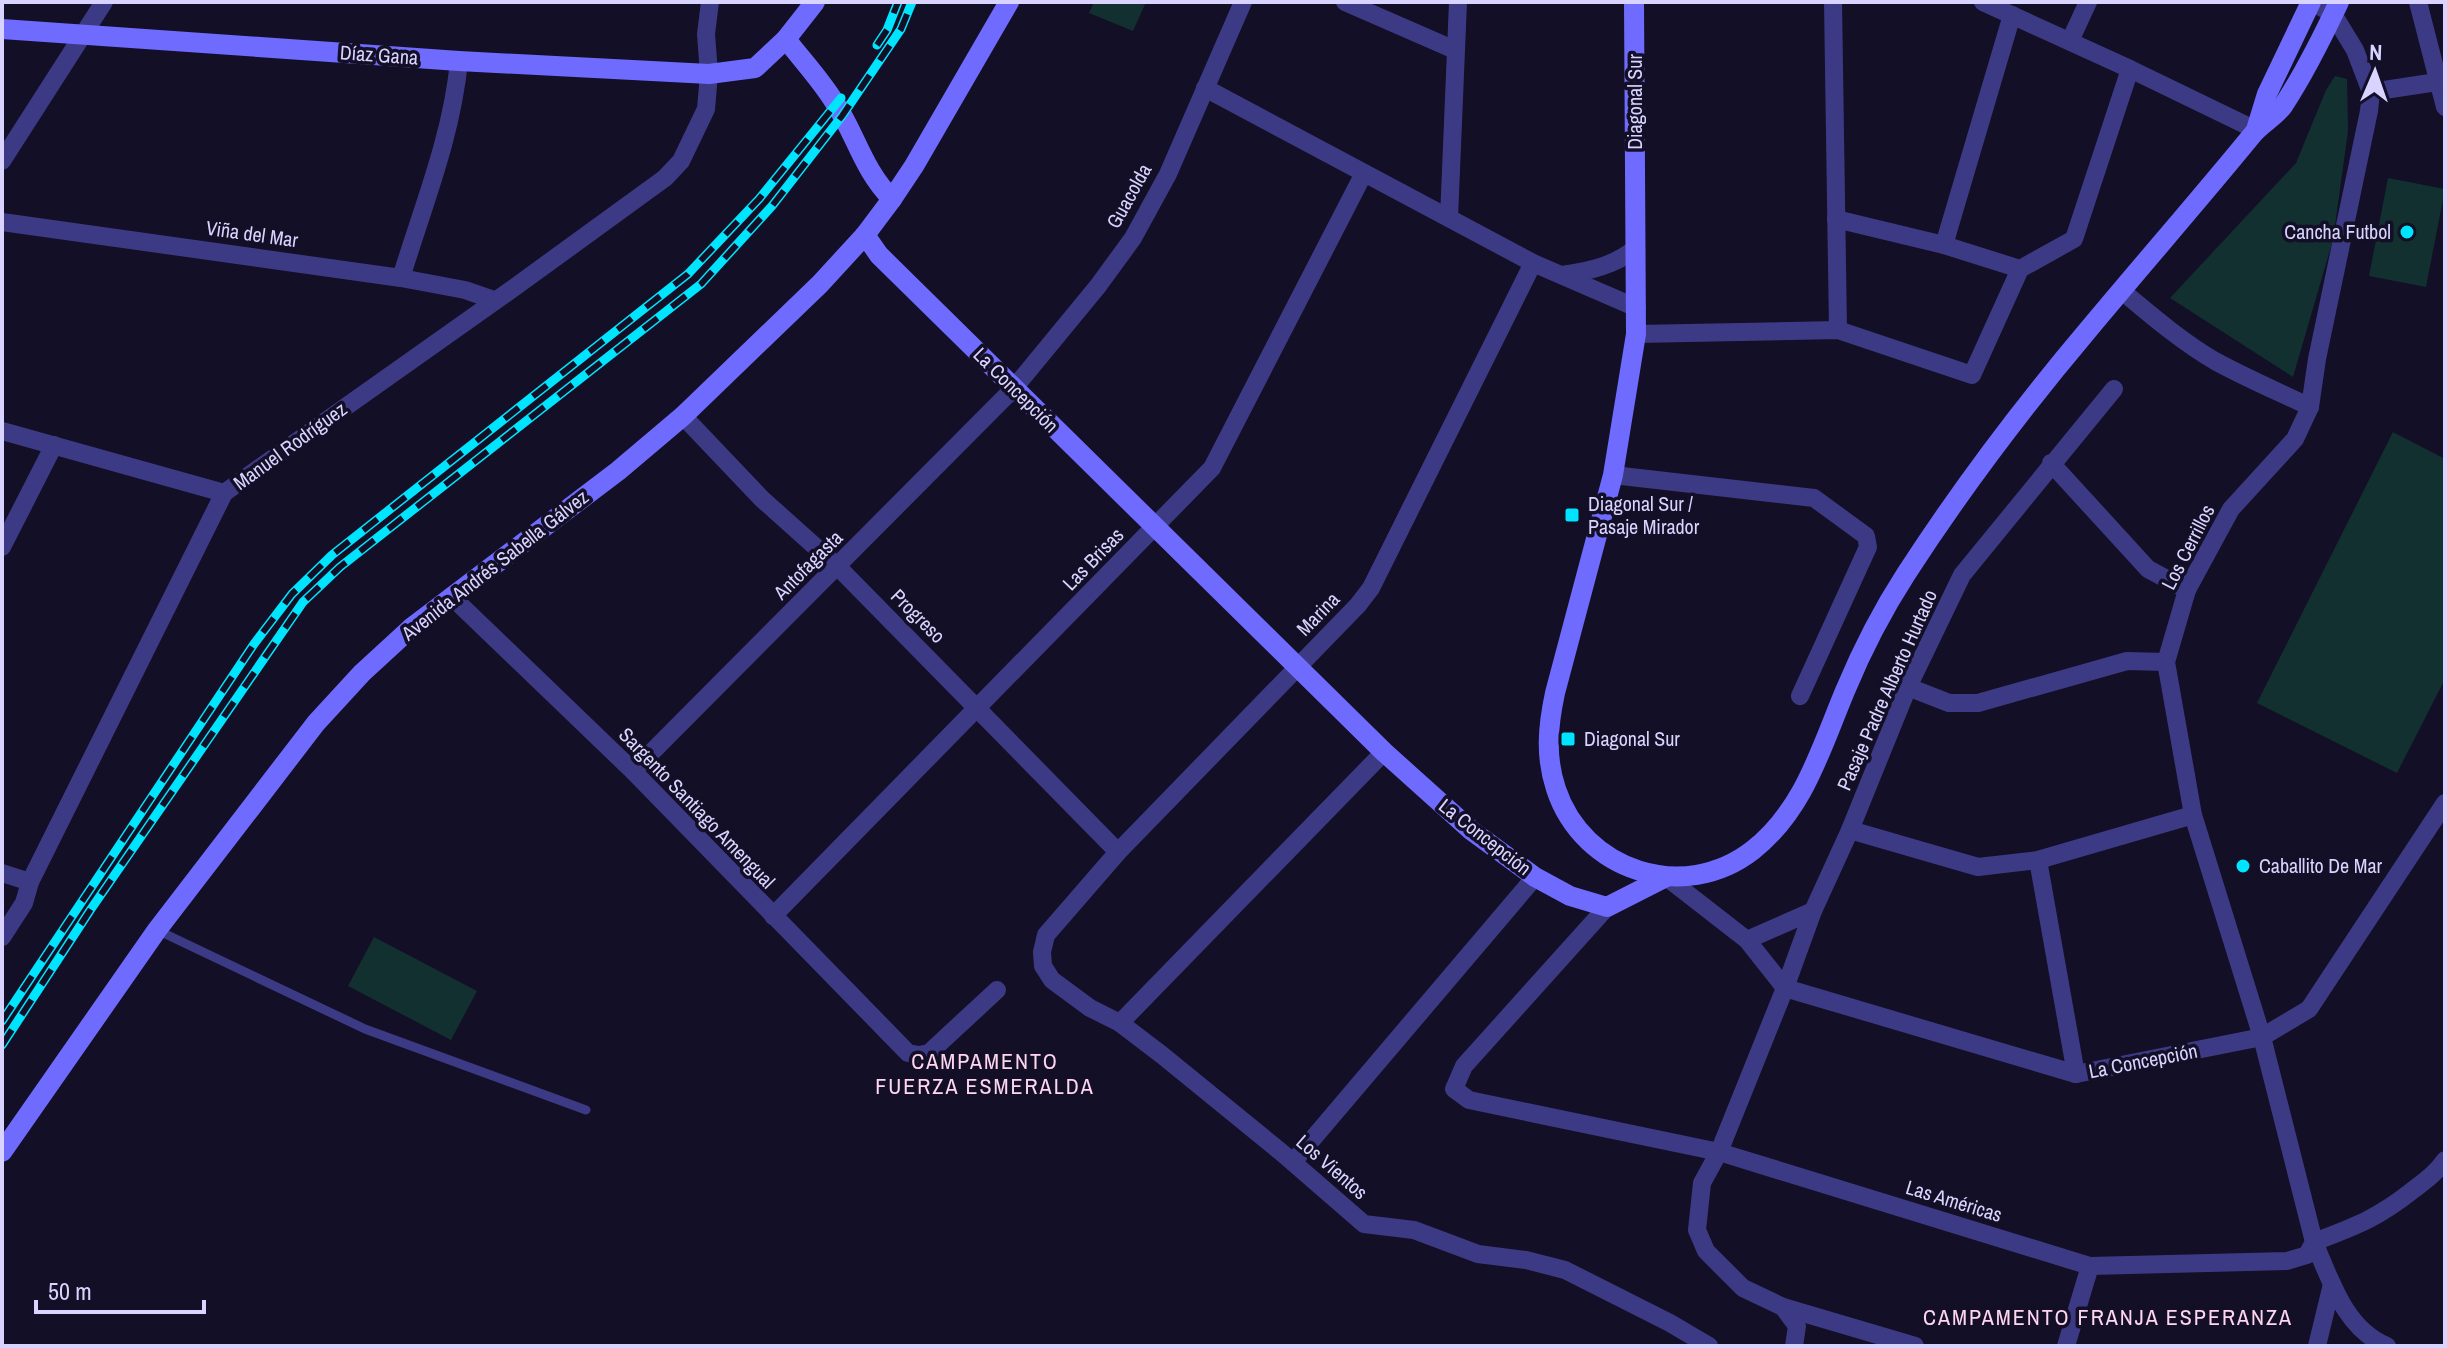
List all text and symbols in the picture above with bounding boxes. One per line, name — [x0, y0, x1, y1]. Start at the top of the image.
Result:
north arrow — [2335, 32, 2415, 112]
text: N — [2369, 37, 2383, 67]
street label: Díaz Gana — [339, 38, 419, 71]
street label: Diagonal Sur — [1621, 54, 1648, 150]
street label: Guacolda — [1100, 159, 1157, 233]
street label: Viña del Mar — [204, 214, 300, 253]
place label: Cancha Futbol — [2284, 218, 2391, 245]
marker: Cancha Futbol — [2398, 223, 2416, 241]
street label: La Concepción — [968, 341, 1065, 438]
street label: Manuel Rodríguez — [228, 395, 352, 496]
street label: Avenida Andrés Sabella Gálvez — [395, 483, 594, 647]
place label: Diagonal Sur / Pasaje Mirador — [1588, 490, 1700, 540]
street label: Los Cerrillos — [2155, 500, 2220, 594]
marker: Diagonal Sur / Pasaje Mirador — [1563, 506, 1581, 524]
street label: Las Brisas — [1056, 521, 1129, 596]
street label: Antofagasta — [766, 524, 848, 606]
street label: Progreso — [885, 583, 951, 649]
street label: Pasaje Padre Alberto Hurtado — [1830, 585, 1943, 794]
street label: Marina — [1290, 586, 1345, 641]
street label: Sargento Santiago Amengual — [613, 721, 781, 894]
place label: Diagonal Sur — [1584, 725, 1680, 752]
marker: Diagonal Sur — [1559, 730, 1577, 748]
street label: La Concepción — [1434, 792, 1537, 881]
place label: Caballito De Mar — [2259, 852, 2383, 879]
marker: Caballito De Mar — [2234, 857, 2252, 875]
street label: La Concepción — [2086, 1037, 2200, 1084]
district label: CAMPAMENTO FUERZA ESMERALDA — [875, 1046, 1095, 1101]
street label: Los Vientos — [1291, 1128, 1374, 1205]
street label: Las Américas — [1903, 1173, 2006, 1228]
scale bar — [36, 1264, 204, 1314]
text: 50 m — [48, 1275, 92, 1307]
district label: CAMPAMENTO FRANJA ESPERANZA — [1923, 1302, 2293, 1332]

